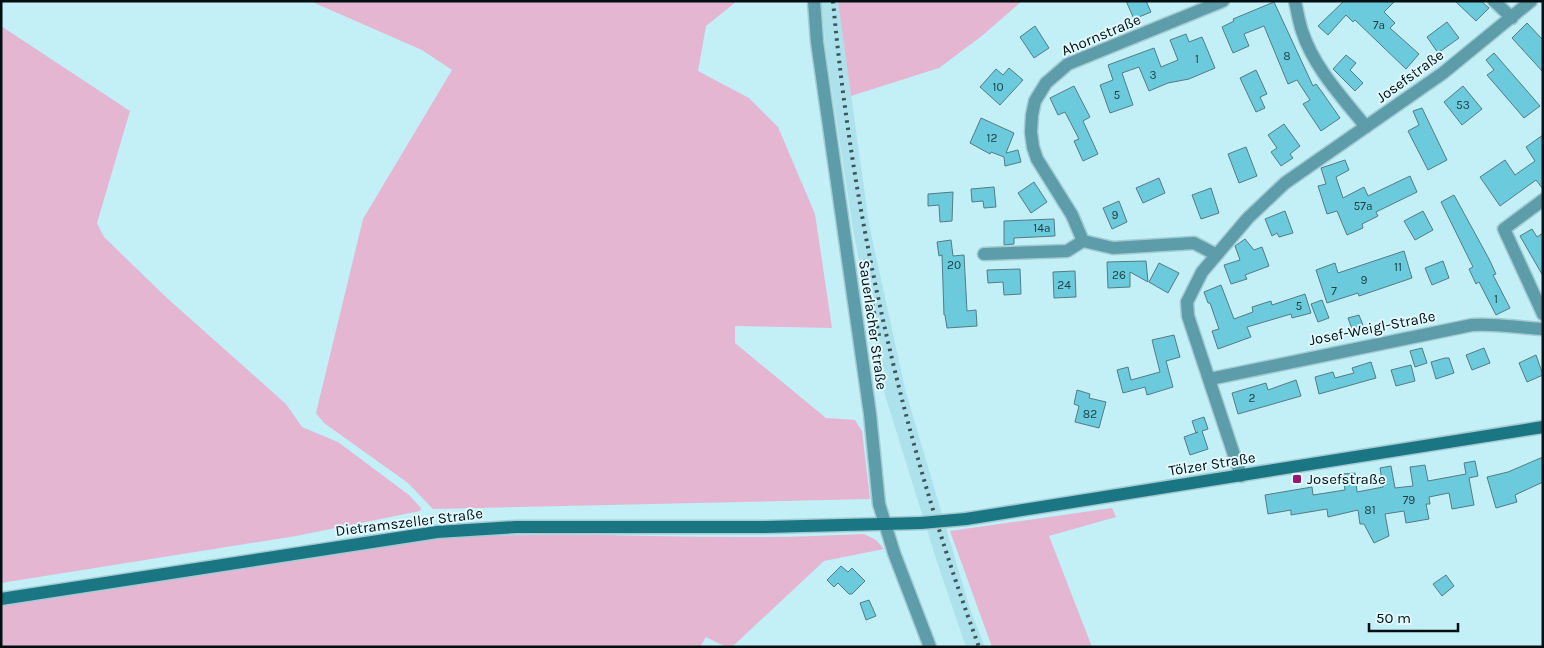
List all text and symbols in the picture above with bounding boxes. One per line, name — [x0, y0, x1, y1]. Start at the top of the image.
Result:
street label: Ahornstraße — [1059, 10, 1143, 60]
house number: 7a — [1373, 18, 1385, 32]
street label: Josefstraße — [1373, 46, 1447, 106]
house number: 8 — [1283, 49, 1291, 63]
house number: 1 — [1195, 52, 1199, 66]
house number: 3 — [1149, 68, 1157, 82]
house number: 10 — [992, 80, 1004, 94]
house number: 5 — [1114, 88, 1121, 102]
house number: 53 — [1456, 98, 1470, 112]
house number: 12 — [987, 131, 998, 145]
house number: 57a — [1353, 199, 1373, 213]
house number: 9 — [1112, 208, 1119, 222]
house number: 14a — [1033, 221, 1051, 235]
house number: 20 — [947, 258, 961, 272]
street label: Sauerlacher Straße — [855, 259, 891, 391]
house number: 11 — [1394, 260, 1402, 274]
house number: 26 — [1112, 268, 1126, 282]
house number: 9 — [1361, 273, 1368, 287]
house number: 24 — [1057, 278, 1071, 292]
house number: 7 — [1331, 284, 1337, 298]
house number: 1 — [1494, 292, 1498, 306]
house number: 5 — [1296, 299, 1303, 313]
street label: Josef-Weigl-Straße — [1307, 307, 1437, 349]
house number: 2 — [1249, 391, 1256, 405]
house number: 82 — [1083, 407, 1097, 421]
street label: Tölzer Straße — [1167, 448, 1257, 480]
place label: Josefstraße — [1307, 470, 1386, 488]
marker: Josefstraße — [1291, 473, 1303, 485]
house number: 79 — [1403, 493, 1415, 507]
house number: 81 — [1364, 503, 1376, 517]
street label: Dietramszeller Straße — [334, 504, 484, 540]
scale bar — [1369, 600, 1458, 632]
text: 50 m — [1376, 609, 1411, 627]

